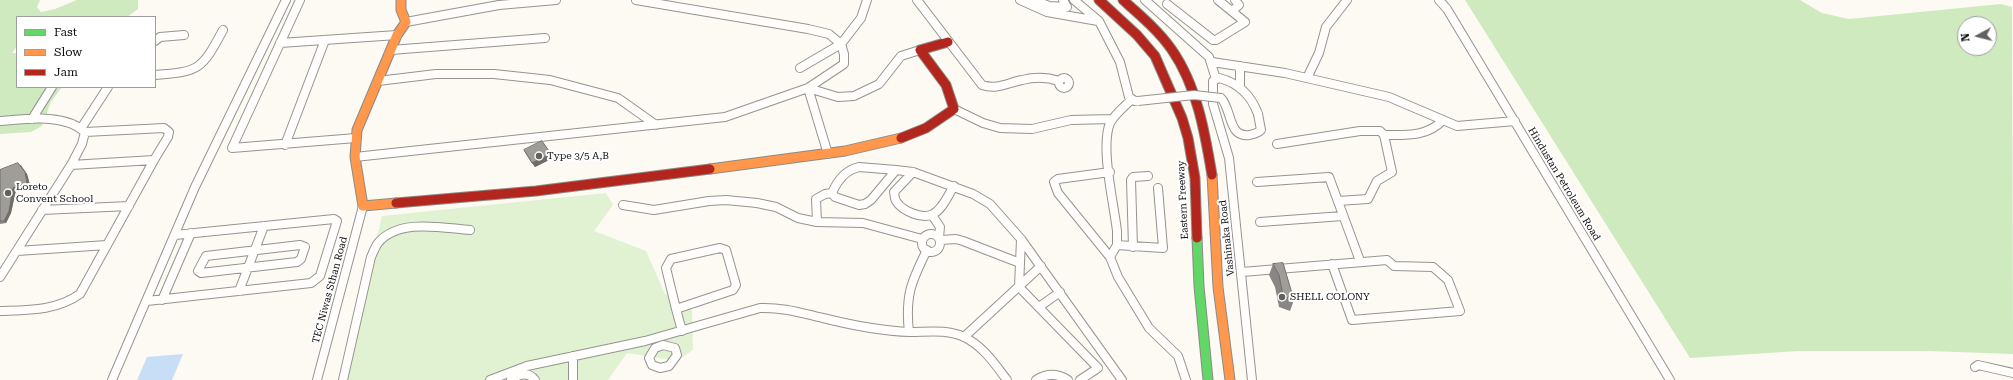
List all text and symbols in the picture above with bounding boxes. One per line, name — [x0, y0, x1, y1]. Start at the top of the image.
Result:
legend — [16, 16, 156, 88]
north arrow — [1957, 16, 1997, 56]
text: Fast — [54, 25, 77, 39]
text: N — [1959, 32, 1973, 42]
text: Slow — [54, 45, 82, 59]
text: Jam — [54, 65, 78, 79]
street label: Hindustan Petroleum Road — [1525, 125, 1603, 243]
place label: Type 3/5 A,B — [547, 150, 609, 162]
marker: Type 3/5 A,B — [534, 151, 544, 161]
street label: Eastern Freeway — [1175, 160, 1191, 240]
place label: Loreto Convent School — [16, 181, 93, 204]
marker: Loreto Convent School — [3, 188, 13, 198]
street label: Vashinaka Road — [1217, 199, 1237, 277]
street label: TEC Niwas Sthan Road — [310, 235, 350, 345]
place label: SHELL COLONY — [1290, 291, 1370, 303]
marker: SHELL COLONY — [1277, 292, 1287, 302]

